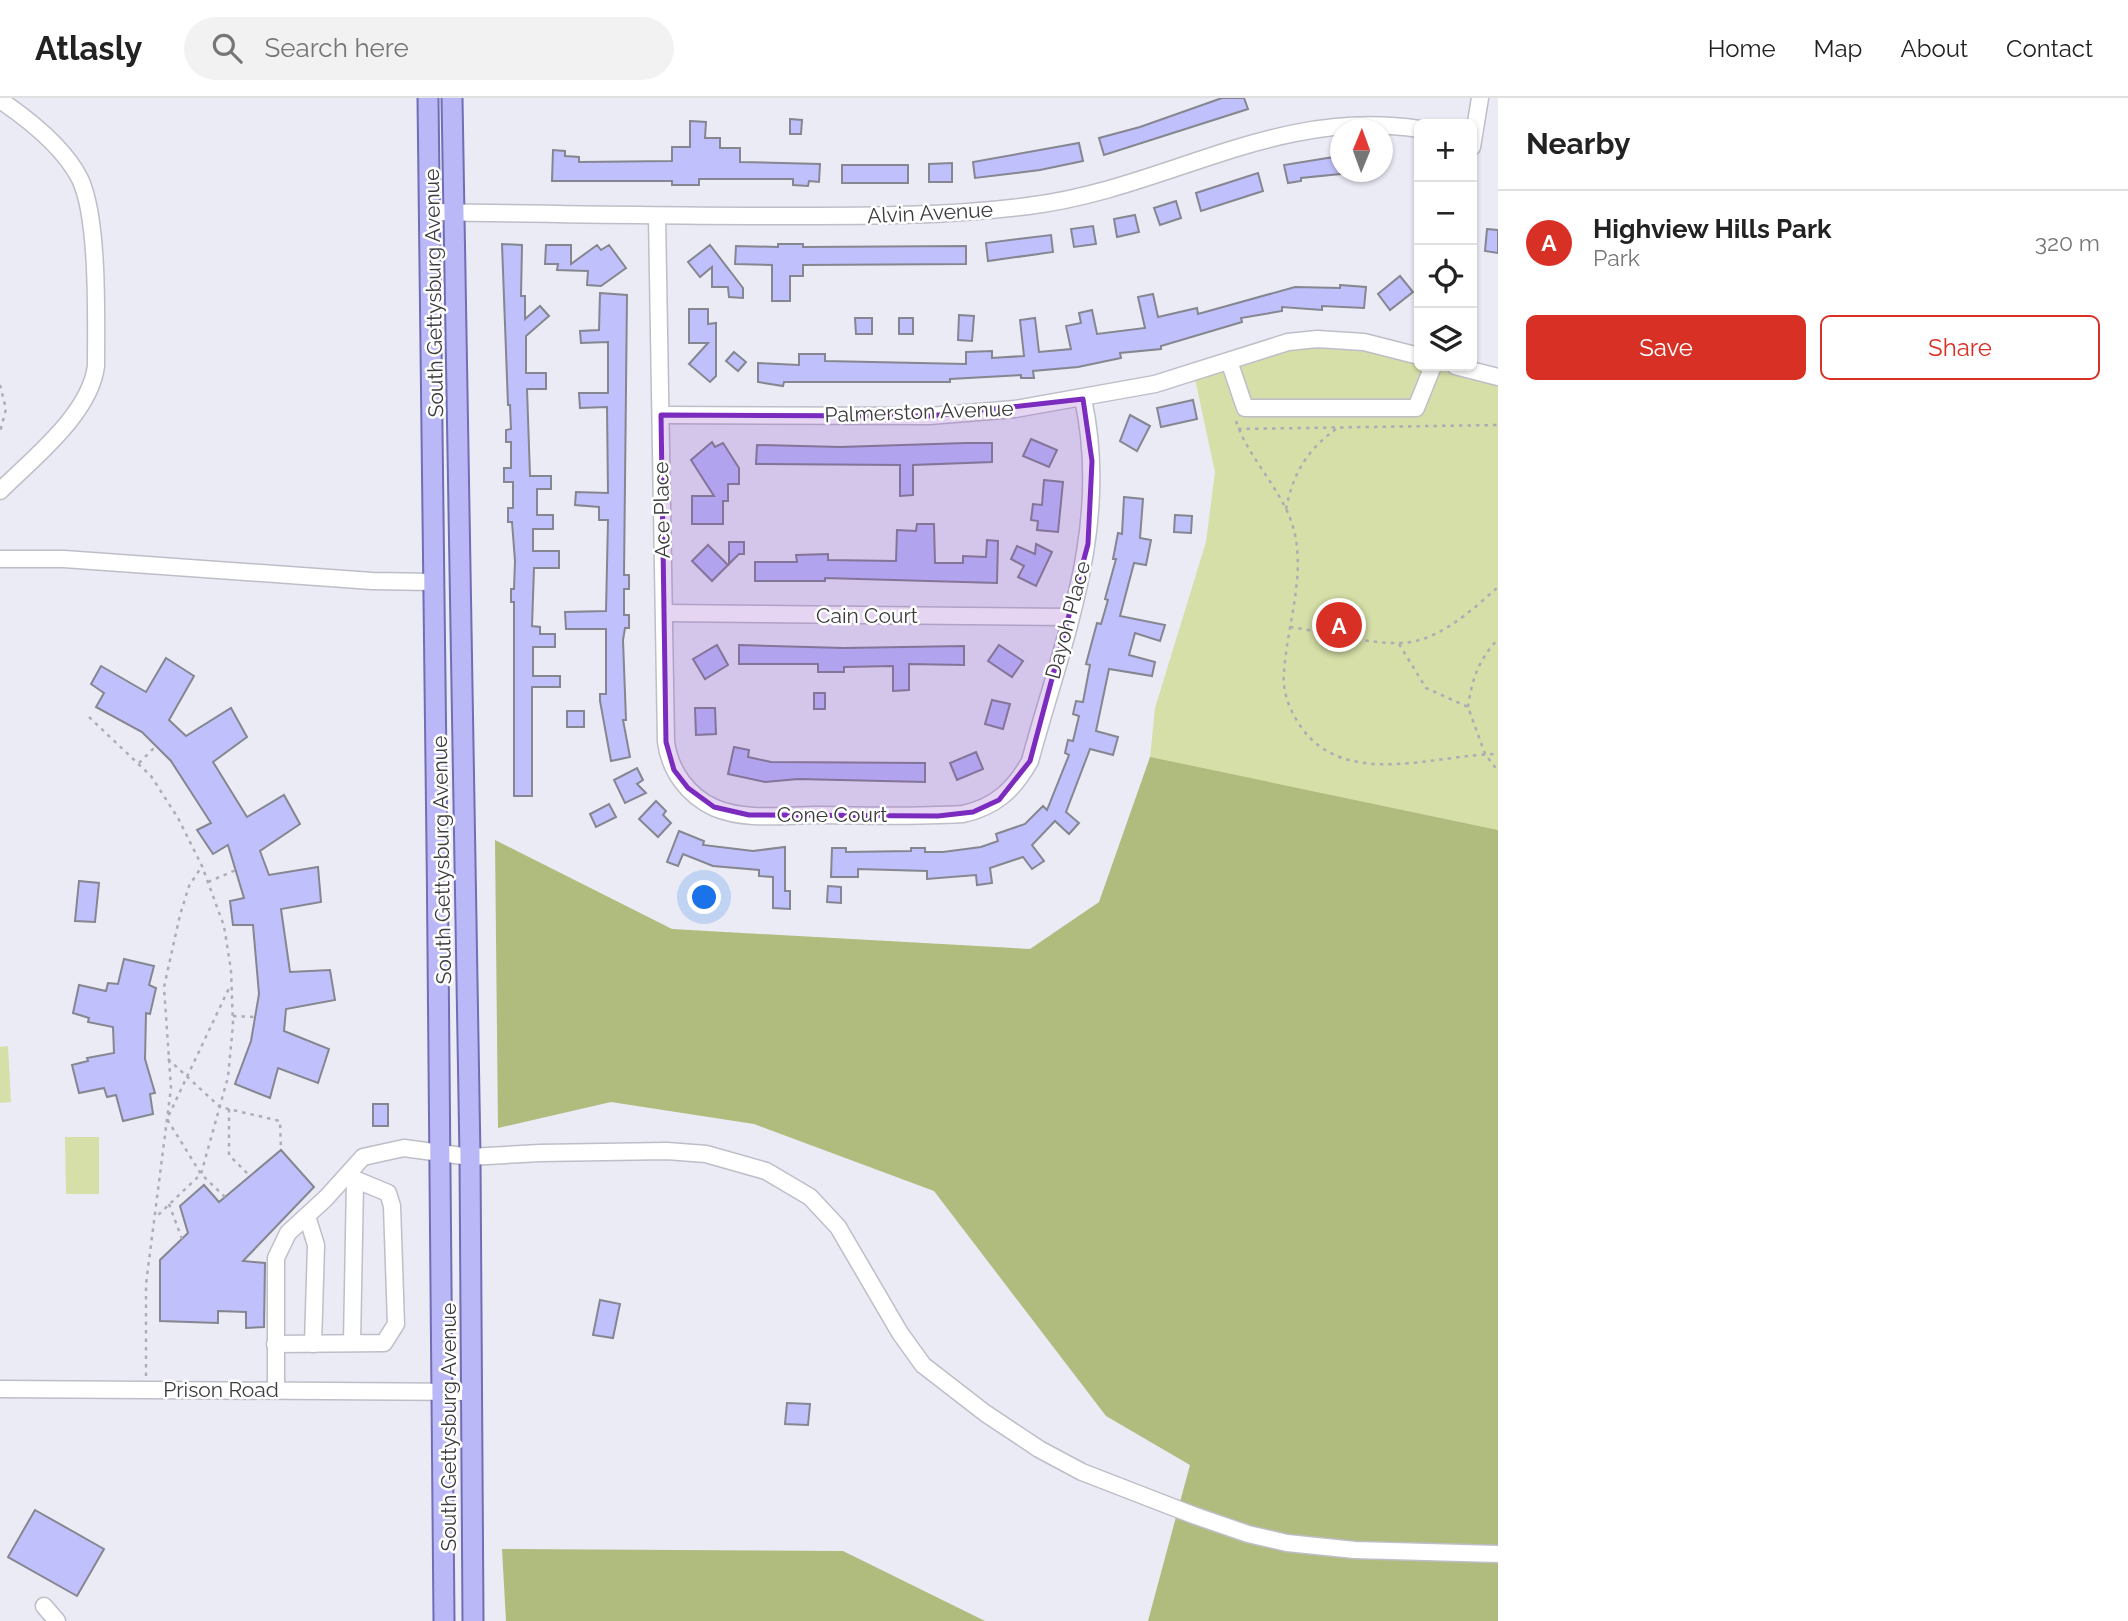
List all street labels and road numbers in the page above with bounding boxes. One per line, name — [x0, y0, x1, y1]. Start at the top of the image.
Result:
street label: South Gettysburg Avenue — [419, 168, 448, 418]
street label: Alvin Avenue — [866, 197, 994, 228]
street label: Palmerston Avenue — [824, 396, 1014, 427]
street label: Ace Place — [648, 461, 675, 559]
street label: Dayoh Place — [1040, 558, 1095, 682]
street label: Cain Court — [816, 603, 918, 628]
street label: South Gettysburg Avenue — [427, 735, 456, 985]
street label: Cone Court — [777, 802, 887, 827]
street label: South Gettysburg Avenue — [436, 1303, 461, 1551]
street label: Prison Road — [163, 1377, 279, 1402]

